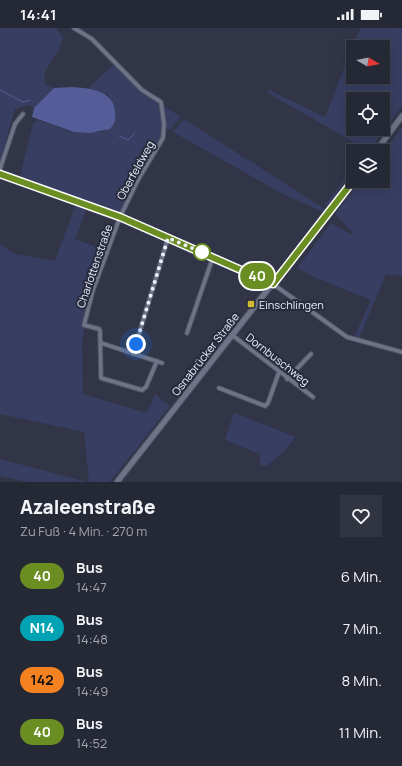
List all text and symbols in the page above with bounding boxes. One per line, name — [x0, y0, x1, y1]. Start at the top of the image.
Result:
text: 14:41 — [20, 4, 57, 25]
north arrow — [346, 40, 390, 84]
map controls — [346, 40, 390, 188]
button: locate — [346, 92, 390, 136]
street label: Oberfeldweg — [113, 138, 157, 202]
button: layers — [346, 144, 390, 188]
street label: Charlottenstraße — [73, 222, 116, 310]
unlabelled marker — [193, 243, 211, 261]
line badge: 40 — [239, 263, 275, 289]
text: 40 — [248, 266, 266, 285]
place label: Einschlingen — [259, 297, 324, 312]
marker: Einschlingen — [246, 299, 256, 309]
street label: Osnabrücker Straße — [168, 309, 242, 399]
street label: Dornbuschweg — [243, 329, 313, 389]
your location — [126, 334, 146, 354]
text: Azaleenstraße — [20, 494, 156, 520]
button: heart — [340, 495, 382, 537]
text: Zu Fuß · 4 Min. · 270 m — [20, 522, 147, 540]
text: Bus — [76, 557, 103, 578]
text: 40 — [33, 566, 51, 585]
text: 6 Min. — [341, 566, 382, 587]
text: 14:47 — [76, 578, 107, 596]
text: Bus — [76, 609, 103, 630]
text: N14 — [30, 618, 54, 637]
text: 7 Min. — [343, 618, 382, 639]
text: 14:48 — [76, 630, 108, 648]
text: Bus — [76, 661, 103, 682]
text: 142 — [31, 670, 54, 689]
text: 8 Min. — [341, 670, 382, 691]
text: 14:49 — [76, 682, 108, 700]
text: Bus — [76, 713, 103, 734]
text: 40 — [33, 722, 51, 741]
text: 11 Min. — [338, 722, 382, 743]
text: 14:52 — [76, 734, 107, 752]

